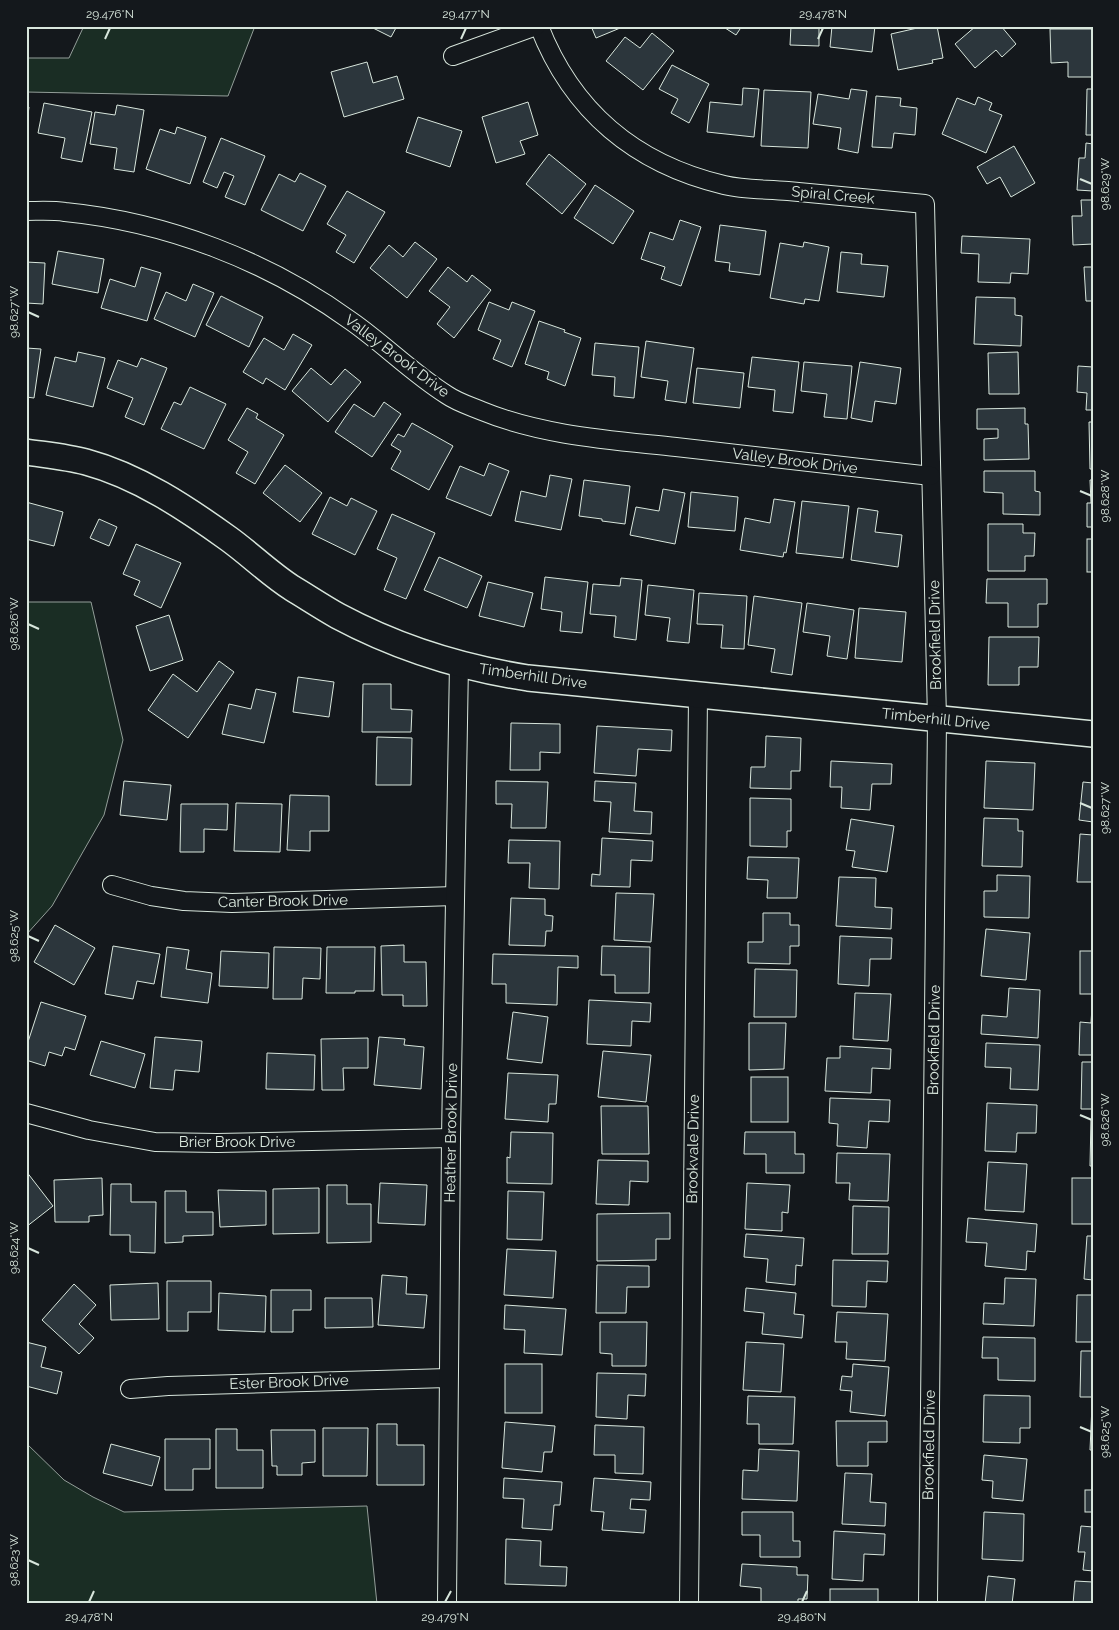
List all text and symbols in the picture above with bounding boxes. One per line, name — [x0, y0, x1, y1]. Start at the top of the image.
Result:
text: 29.476°N — [86, 7, 134, 21]
text: 29.477°N — [442, 7, 490, 21]
text: 29.478°N — [799, 7, 847, 21]
text: 98.629°W — [1098, 157, 1112, 210]
street label: Spiral Creek — [791, 182, 875, 208]
text: 98.627°W — [7, 286, 21, 338]
street label: Valley Brook Drive — [341, 311, 453, 401]
street label: Valley Brook Drive — [731, 444, 859, 478]
text: 98.628°W — [1098, 469, 1112, 522]
street label: Brookfield Drive — [925, 580, 945, 690]
text: 98.626°W — [7, 597, 21, 650]
street label: Timberhill Drive — [478, 660, 588, 693]
street label: Timberhill Drive — [881, 704, 991, 734]
text: 98.627°W — [1098, 782, 1112, 834]
street label: Canter Brook Drive — [218, 891, 348, 911]
text: 98.625°W — [7, 909, 21, 962]
street label: Brookfield Drive — [924, 985, 944, 1095]
street label: Heather Brook Drive — [441, 1063, 461, 1203]
text: 98.626°W — [1098, 1093, 1112, 1146]
street label: Brookvale Drive — [683, 1094, 703, 1204]
street label: Brier Brook Drive — [179, 1133, 295, 1151]
text: 98.624°W — [7, 1222, 21, 1274]
street label: Ester Brook Drive — [229, 1371, 349, 1393]
street label: Brookfield Drive — [919, 1390, 939, 1500]
text: 98.625°W — [1098, 1405, 1112, 1458]
text: 98.623°W — [7, 1534, 21, 1586]
text: 29.478°N — [65, 1610, 113, 1624]
text: 29.479°N — [421, 1610, 469, 1624]
text: 29.480°N — [778, 1610, 826, 1624]

